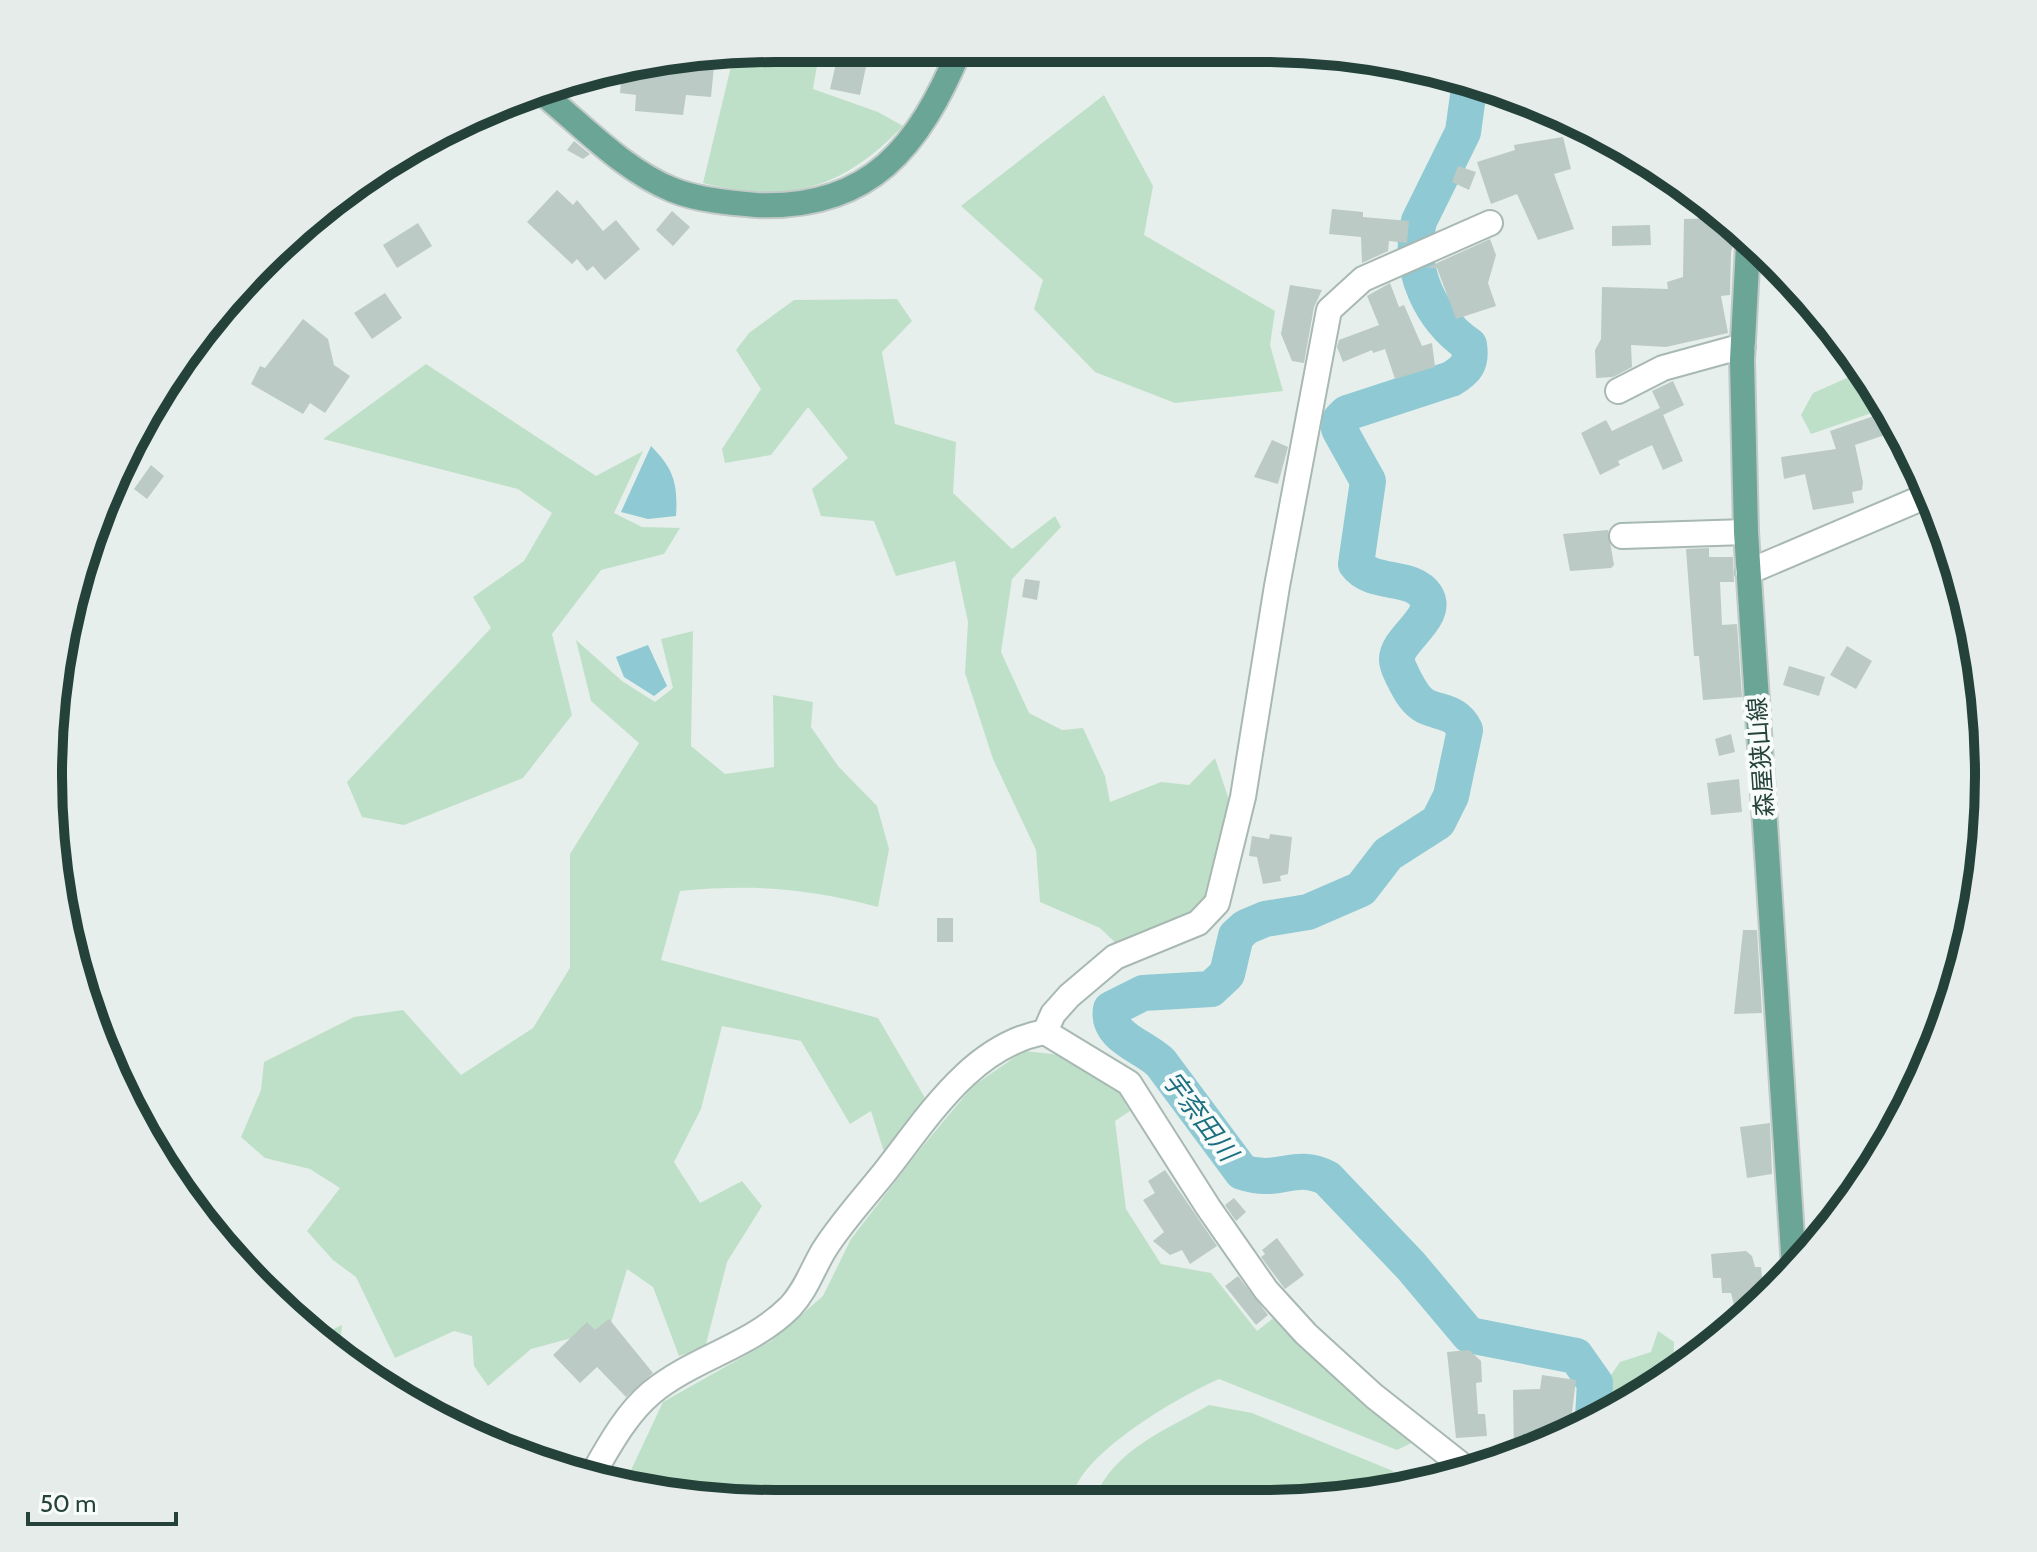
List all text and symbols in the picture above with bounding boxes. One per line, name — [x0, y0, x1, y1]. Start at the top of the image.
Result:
street label: 森屋狭山線 — [1742, 696, 1779, 818]
water label: 宇奈田川 — [1156, 1065, 1246, 1170]
scale bar — [28, 1476, 176, 1526]
text: 50 m — [40, 1489, 96, 1518]

